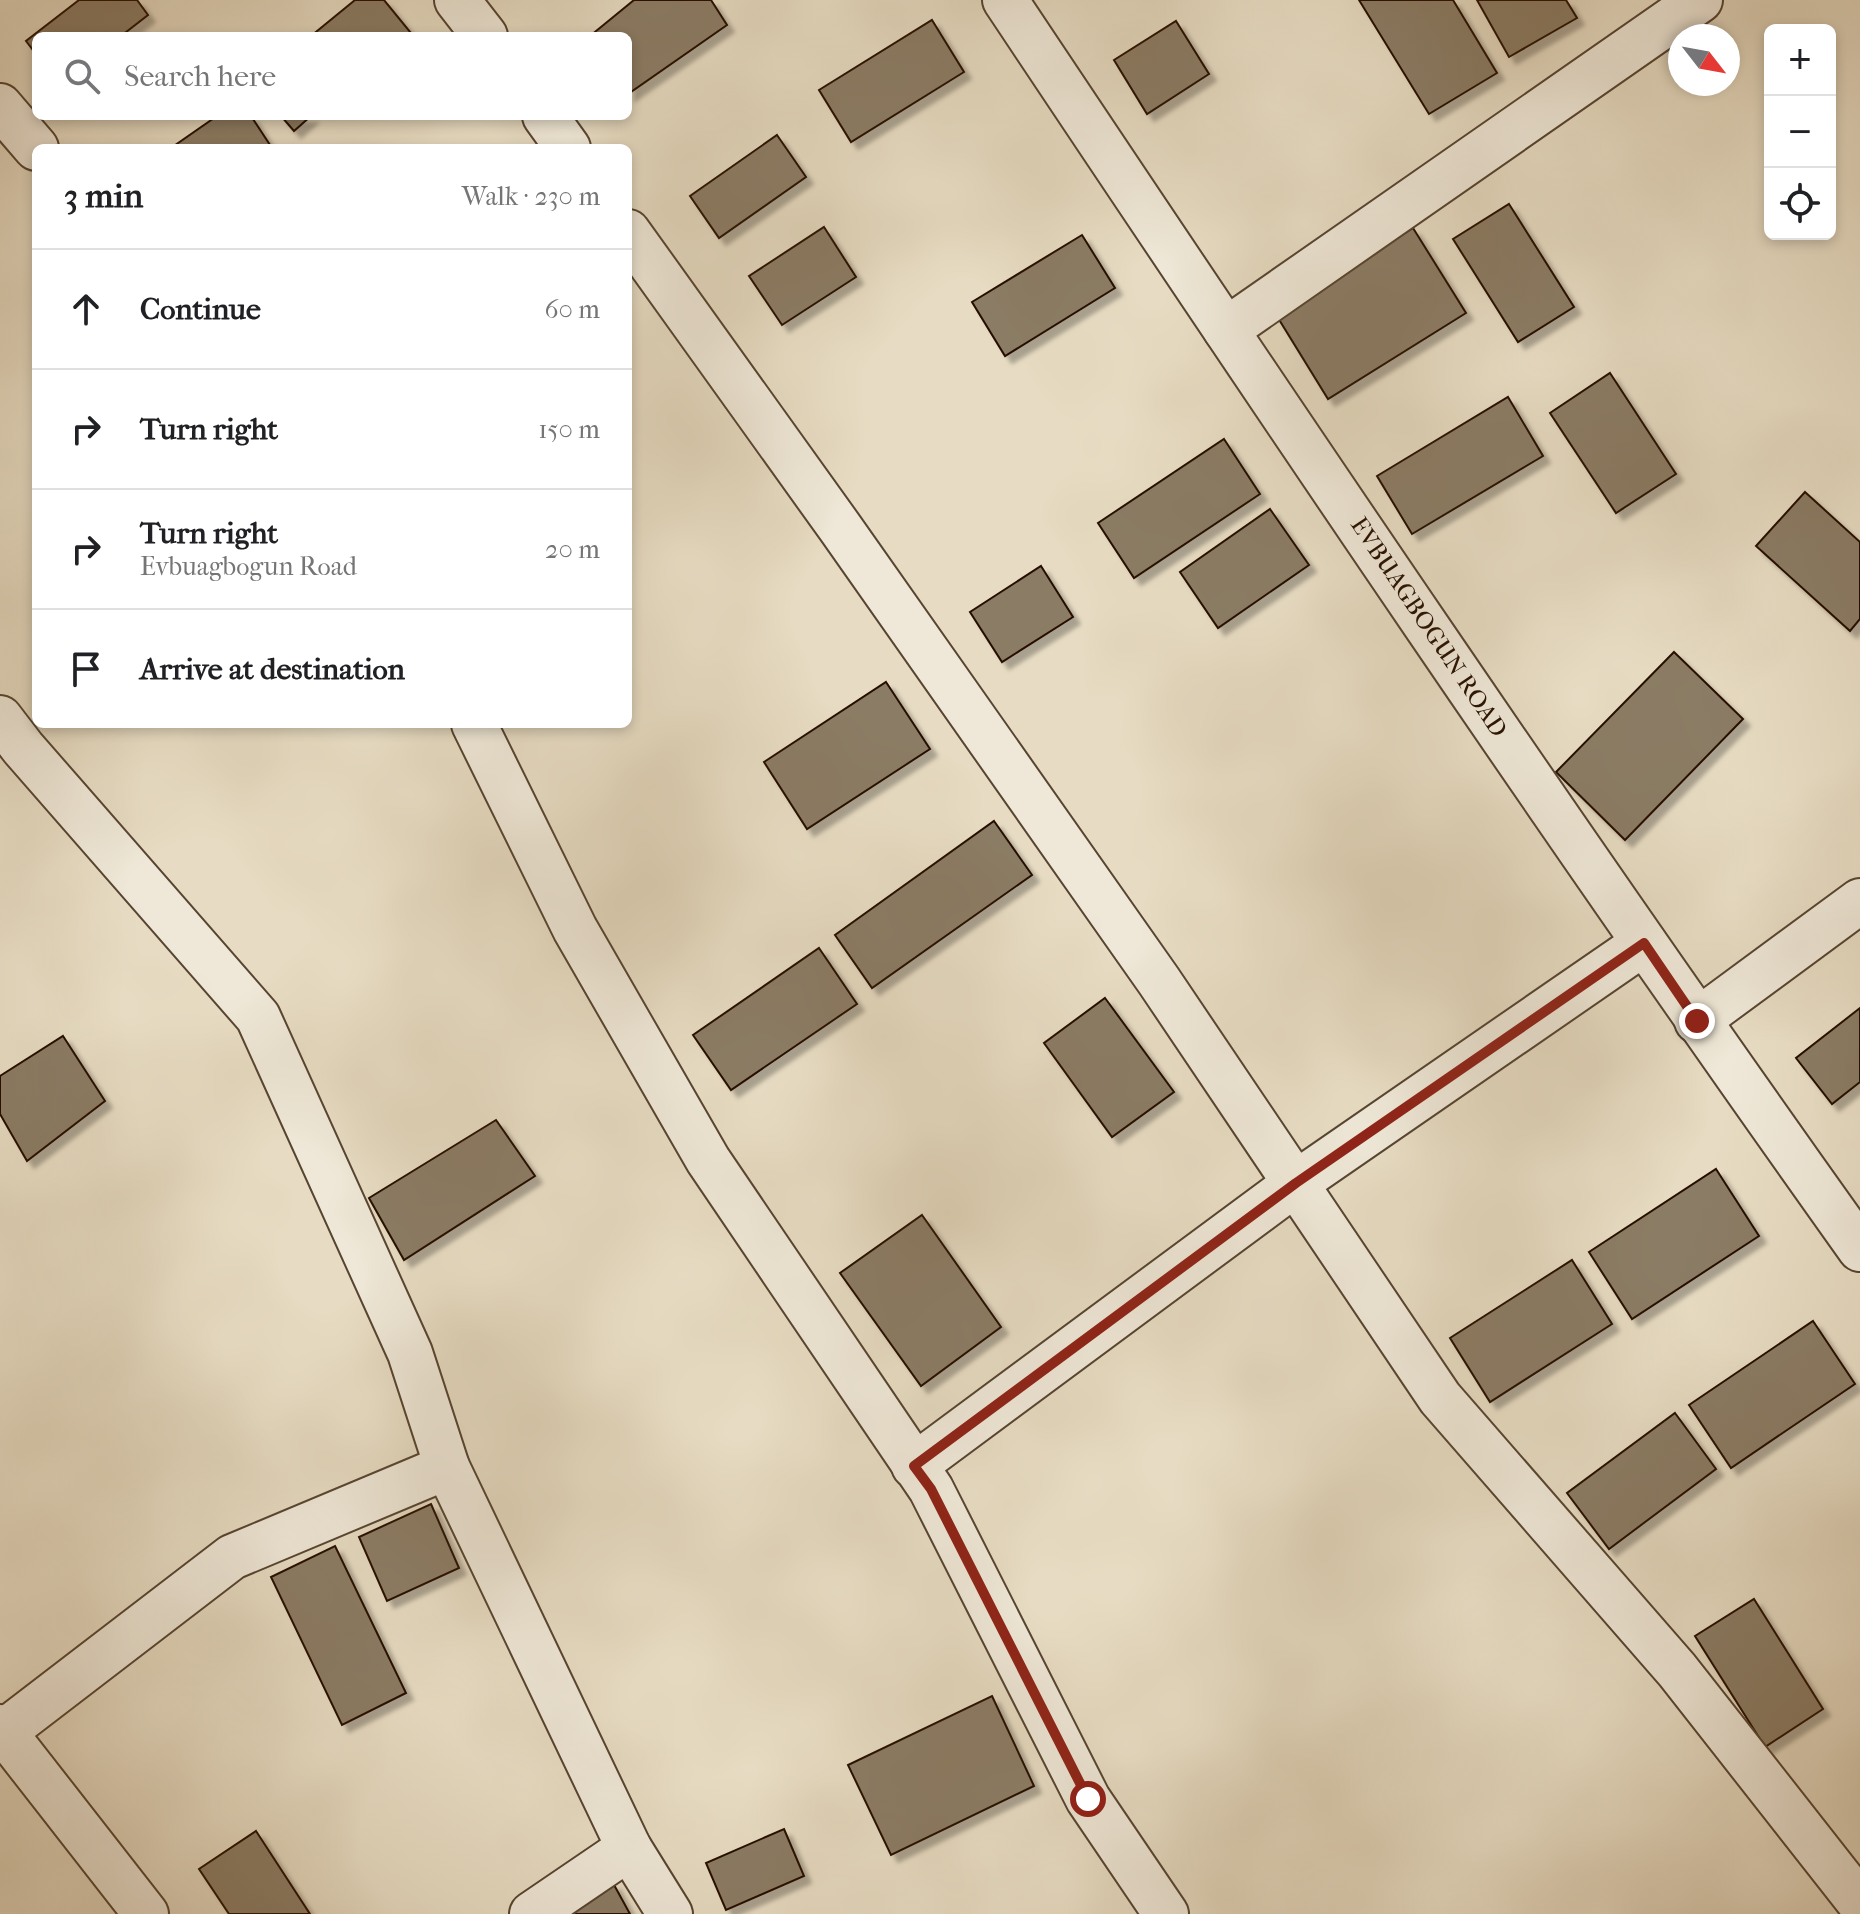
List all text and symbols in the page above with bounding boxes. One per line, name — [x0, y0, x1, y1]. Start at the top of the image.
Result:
north arrow — [1668, 24, 1740, 96]
map controls — [1764, 24, 1836, 240]
button: + — [1764, 24, 1836, 96]
search box — [32, 32, 632, 120]
icon: search — [60, 54, 104, 98]
text: Search here — [124, 59, 276, 94]
button: − — [1764, 96, 1836, 168]
button: locate — [1764, 168, 1836, 240]
text: 3 min — [64, 176, 143, 216]
text: Walk · 230 m — [462, 181, 600, 212]
icon: ahead — [64, 287, 108, 331]
text: Continue — [140, 292, 261, 327]
text: 60 m — [544, 294, 600, 325]
icon: right — [64, 407, 108, 451]
text: Turn right — [140, 412, 278, 447]
text: 150 m — [538, 414, 600, 445]
street label: EVBUAGBOGUN ROAD — [1345, 512, 1513, 742]
text: Turn right — [140, 516, 278, 551]
icon: right — [64, 527, 108, 571]
text: 20 m — [545, 534, 600, 565]
text: Evbuagbogun Road — [140, 551, 357, 582]
icon: arrive — [64, 647, 108, 691]
text: Arrive at destination — [140, 652, 405, 687]
route end — [1679, 1003, 1715, 1039]
route start — [1070, 1781, 1106, 1817]

